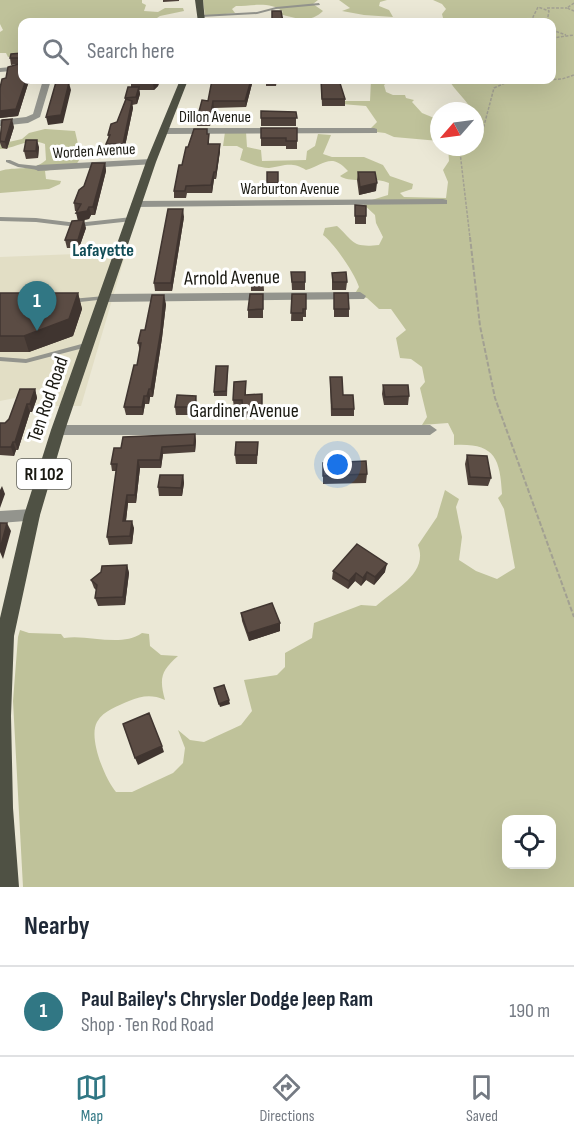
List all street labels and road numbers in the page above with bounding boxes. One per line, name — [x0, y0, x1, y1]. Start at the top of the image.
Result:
street label: Dillon Avenue — [179, 108, 251, 127]
street label: Worden Avenue — [52, 140, 136, 163]
street label: Warburton Avenue — [241, 180, 339, 199]
street label: Arnold Avenue — [183, 265, 280, 291]
street label: Ten Rod Road — [22, 353, 74, 445]
street label: Gardiner Avenue — [189, 399, 299, 423]
road number: RI 102 — [17, 459, 71, 489]

